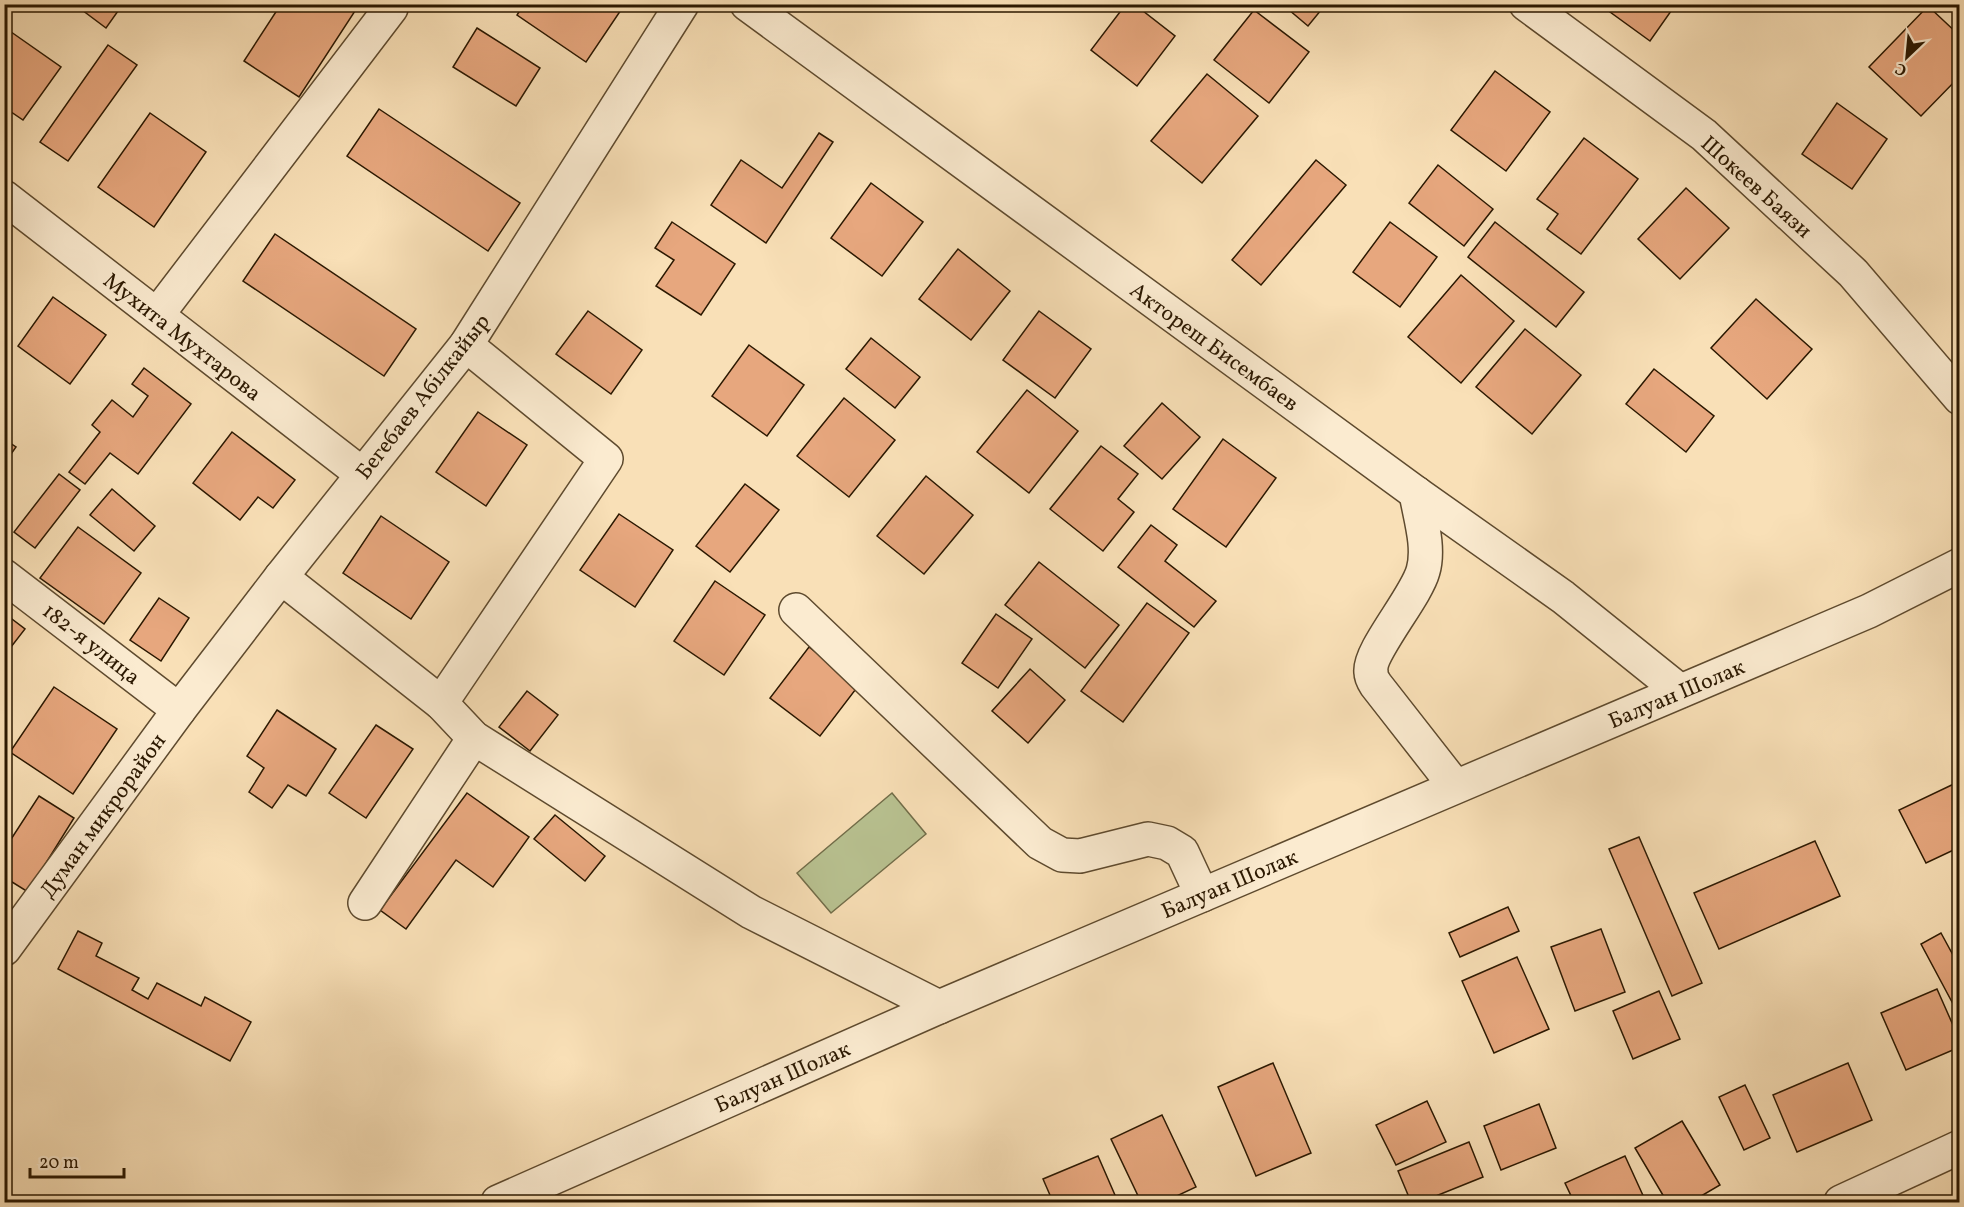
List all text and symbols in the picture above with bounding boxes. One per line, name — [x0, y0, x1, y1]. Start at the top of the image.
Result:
north arrow — [1877, 27, 1937, 87]
text: С — [1892, 57, 1911, 81]
street label: Шокеев Баязи — [1693, 129, 1818, 246]
street label: Мухита Мухтарова — [96, 266, 267, 410]
street label: Актореш Бисембаев — [1123, 276, 1304, 420]
street label: Бегебаев Абілкайыр — [349, 308, 498, 487]
street label: 182-я улица — [35, 597, 146, 693]
street label: Балуан Шолак — [1604, 652, 1750, 738]
street label: Думан микрорайон — [34, 728, 175, 905]
street label: Балуан Шолак — [1157, 842, 1303, 928]
street label: Балуан Шолак — [710, 1034, 856, 1122]
scale bar — [30, 1141, 124, 1179]
text: 20 m — [39, 1151, 79, 1176]

